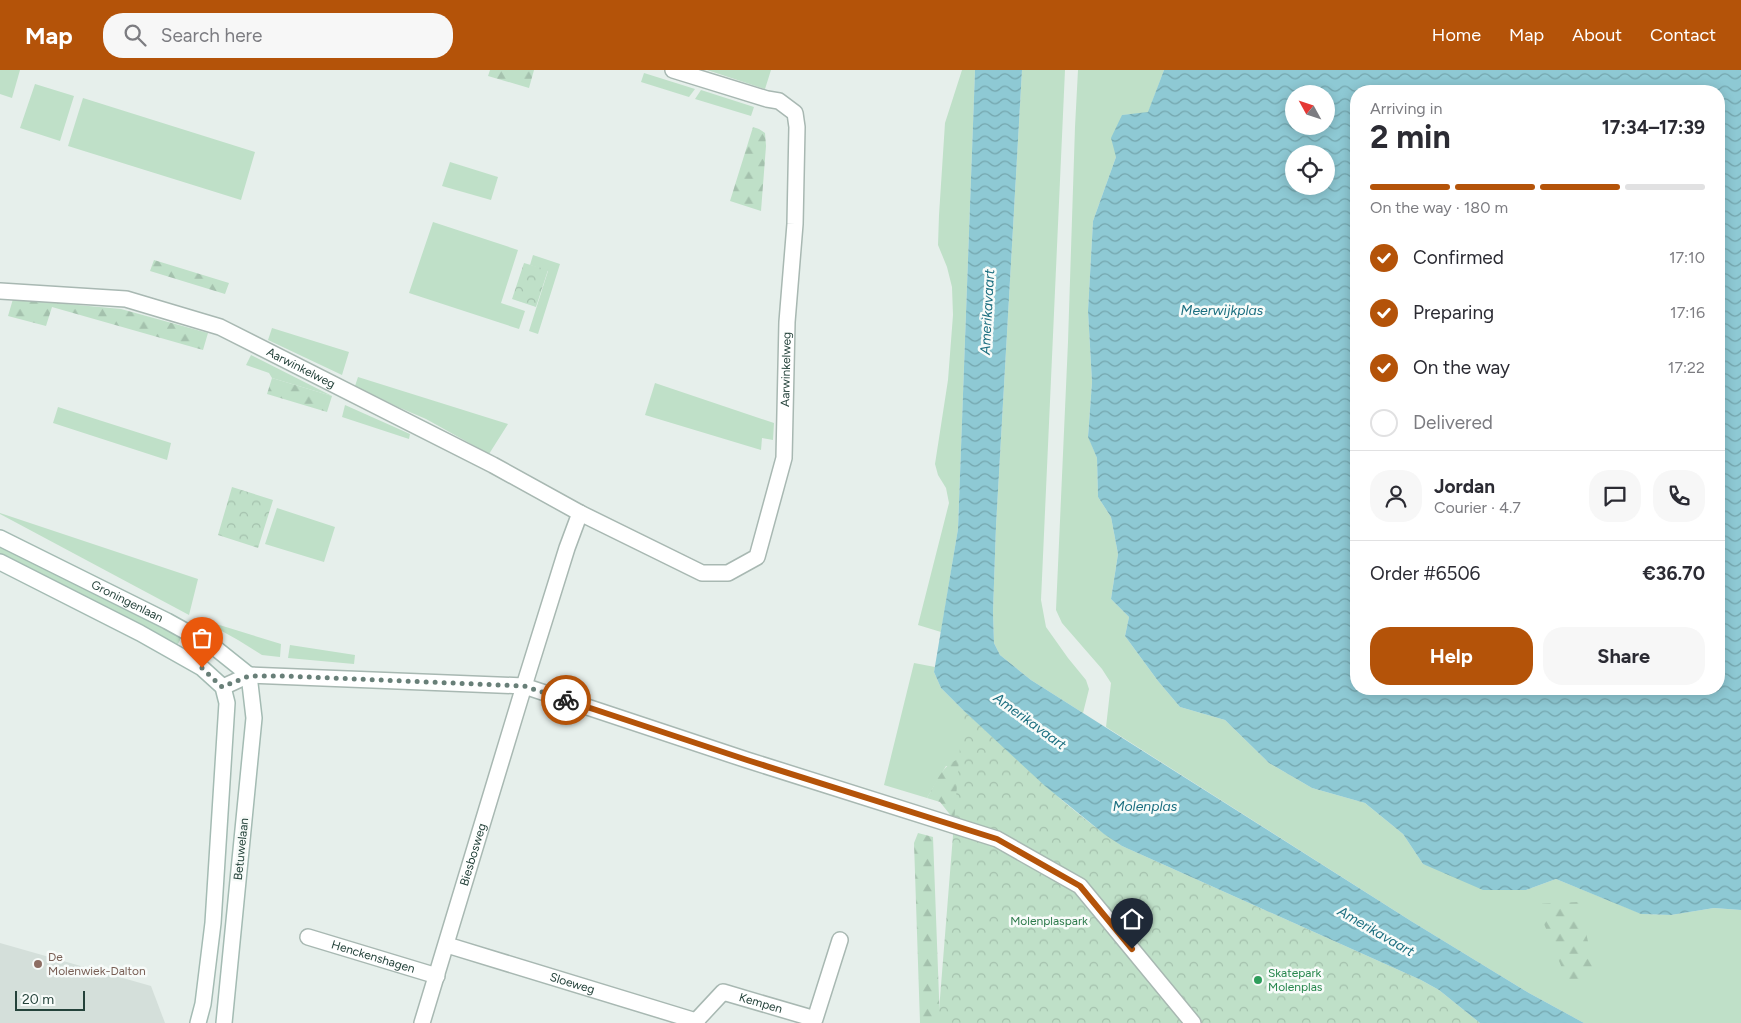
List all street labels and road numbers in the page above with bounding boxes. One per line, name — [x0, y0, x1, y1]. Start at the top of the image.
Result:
street label: Aarwinkelweg — [778, 332, 794, 407]
street label: Aarwinkelweg — [264, 345, 338, 391]
street label: Groningenlaan — [89, 578, 166, 625]
street label: Betuwelaan — [231, 817, 251, 881]
street label: Biesbosweg — [457, 822, 489, 888]
street label: Henckenshagen — [330, 937, 417, 976]
street label: Sloeweg — [548, 970, 596, 997]
street label: Kempen — [738, 990, 784, 1016]

